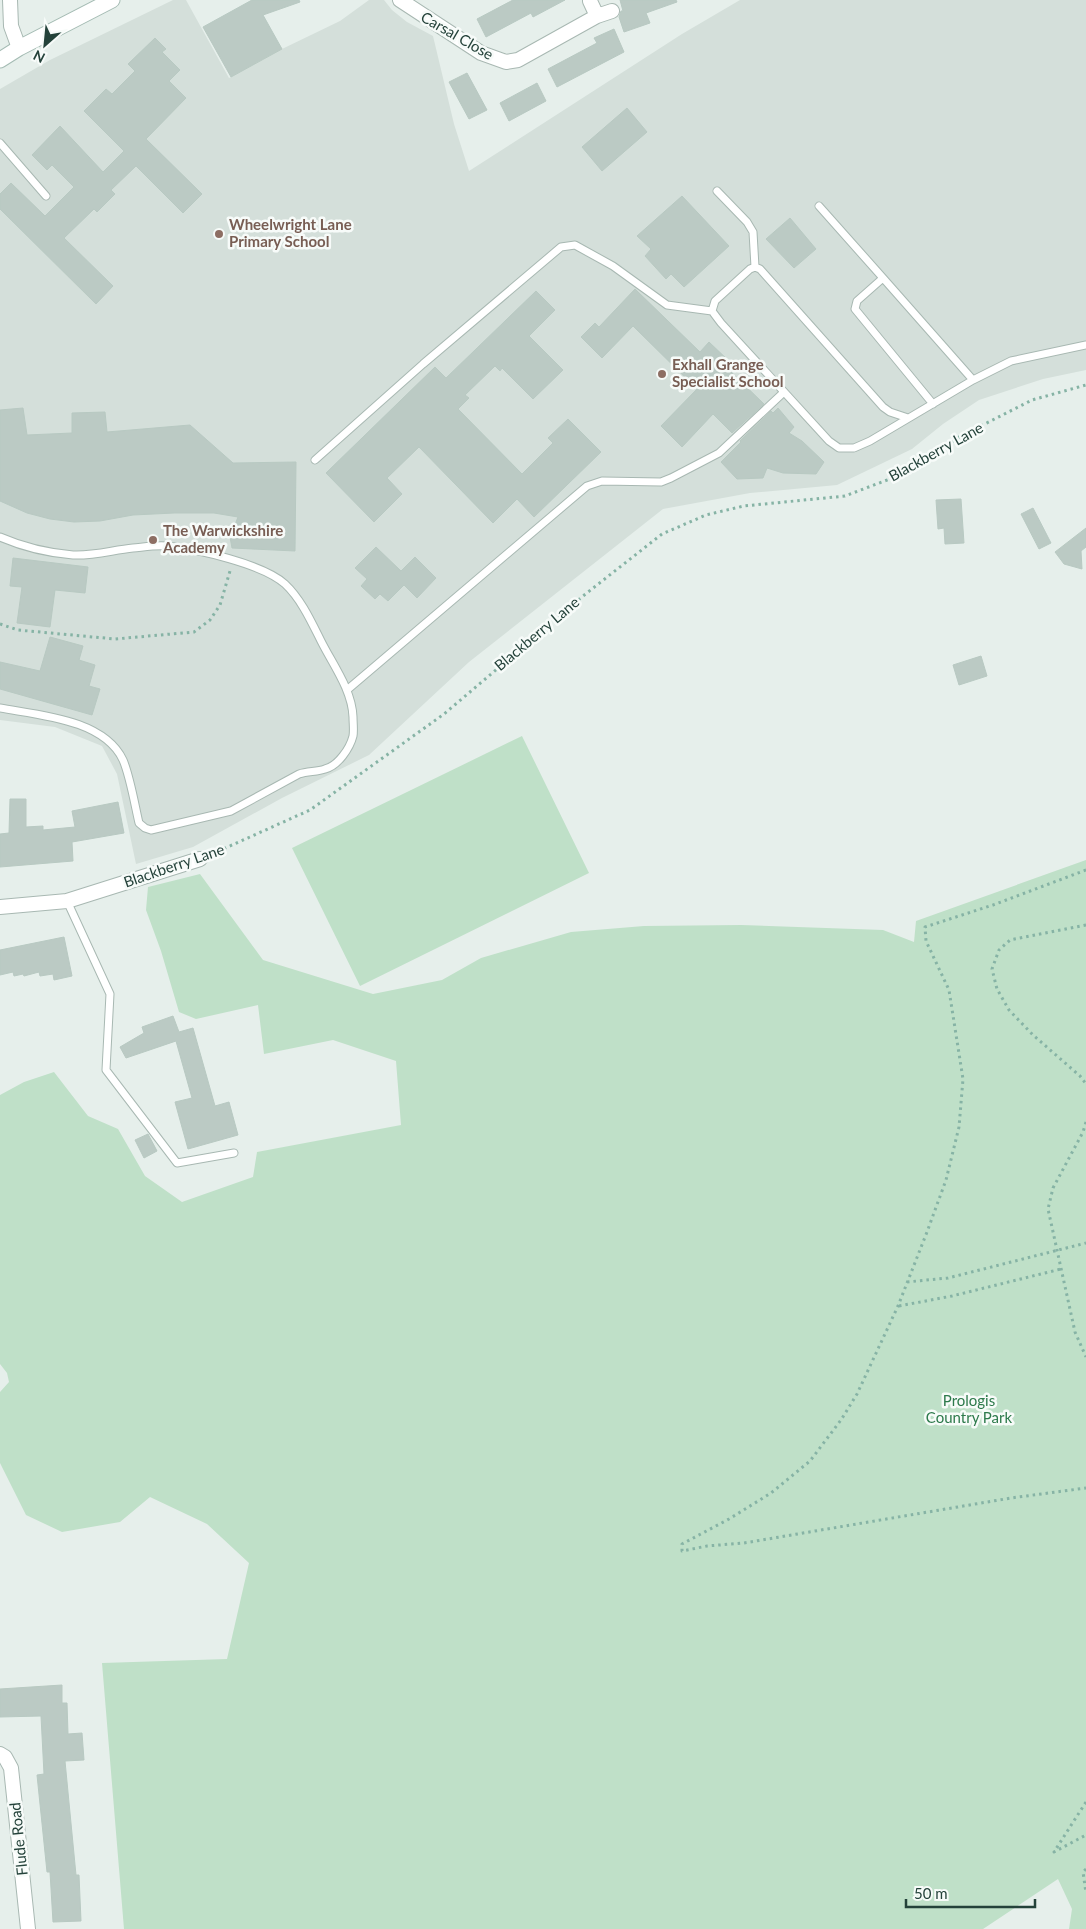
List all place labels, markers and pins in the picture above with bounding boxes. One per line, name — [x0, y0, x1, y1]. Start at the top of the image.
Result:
place label: Wheelwright Lane Primary School — [229, 215, 352, 250]
marker: Wheelwright Lane Primary School — [213, 228, 225, 240]
place label: Exhall Grange Specialist School — [672, 355, 783, 390]
marker: Exhall Grange Specialist School — [656, 368, 668, 380]
place label: The Warwickshire Academy — [162, 521, 283, 556]
marker: The Warwickshire Academy — [147, 534, 159, 546]

